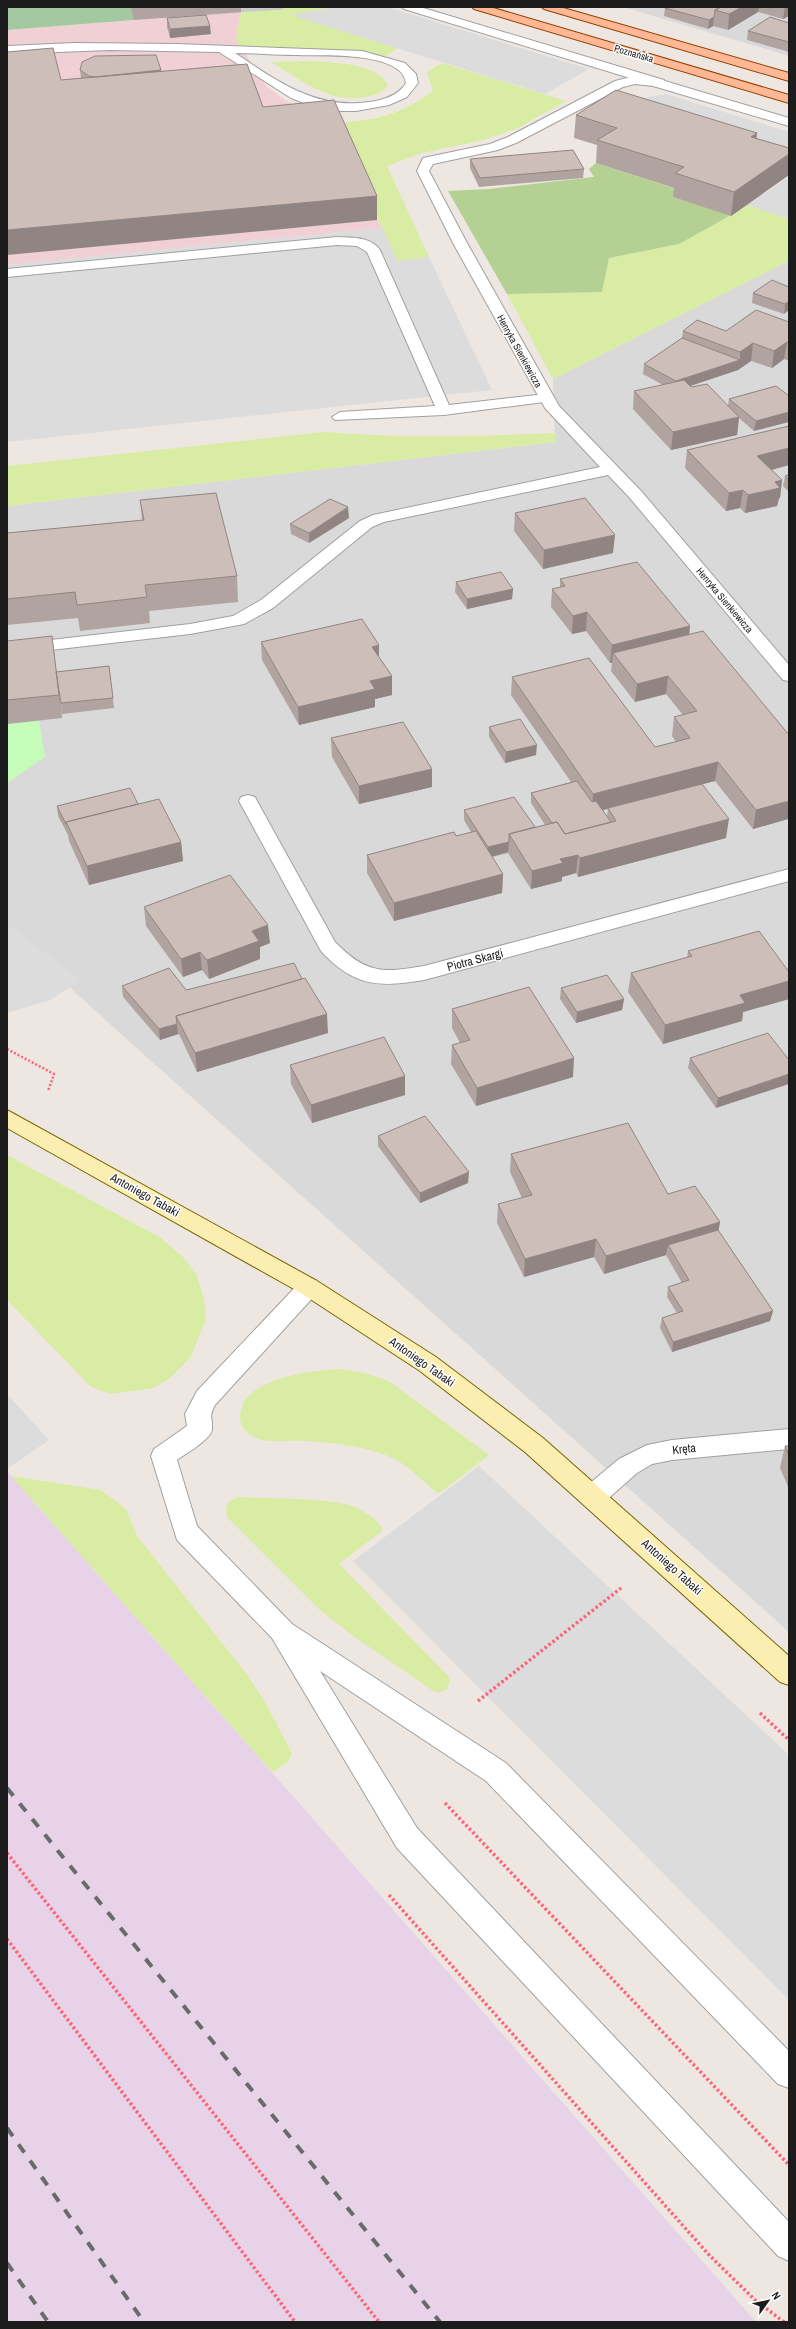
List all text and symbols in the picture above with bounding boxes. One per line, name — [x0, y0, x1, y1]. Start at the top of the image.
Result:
street label: Poznańska — [613, 42, 656, 65]
street label: Henryka Sienkiewicza — [494, 312, 545, 390]
street label: Henryka Sienkiewicza — [693, 565, 756, 636]
street label: Piotra Skargi — [445, 945, 505, 975]
street label: Antoniego Tabaki — [107, 1169, 182, 1221]
street label: Antoniego Tabaki — [385, 1333, 458, 1391]
street label: Kręta — [671, 1440, 697, 1458]
street label: Antoniego Tabaki — [637, 1535, 706, 1599]
north arrow — [748, 2281, 788, 2321]
text: N — [769, 2289, 784, 2302]

